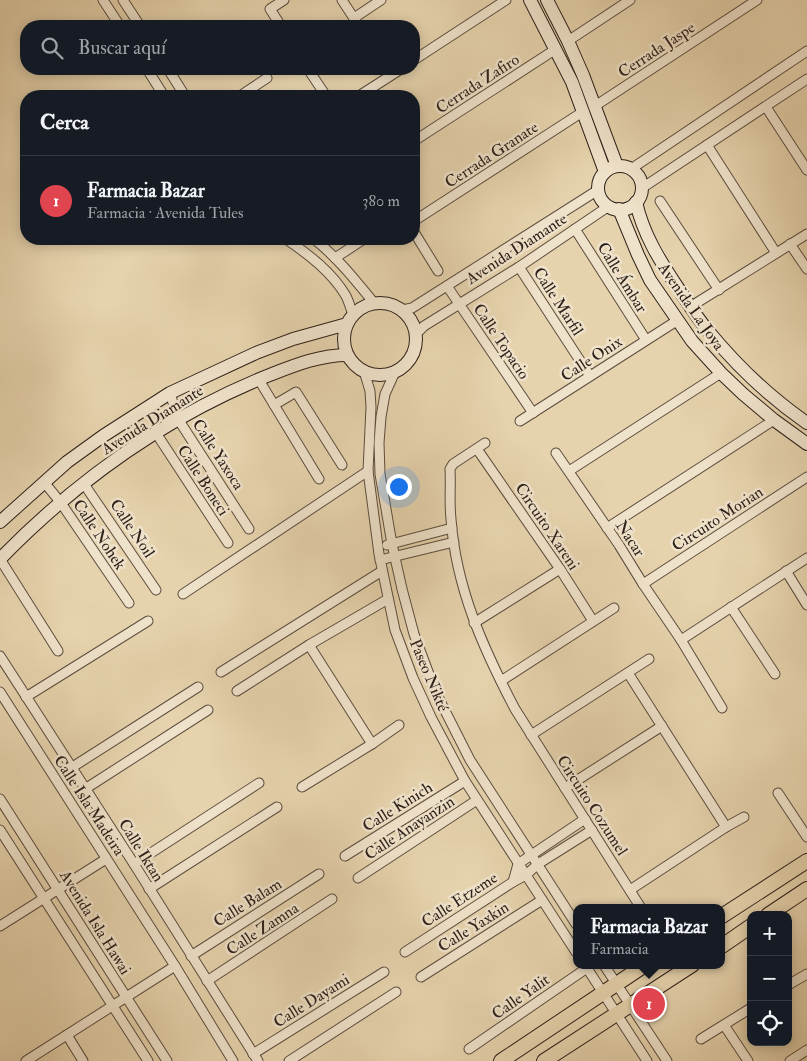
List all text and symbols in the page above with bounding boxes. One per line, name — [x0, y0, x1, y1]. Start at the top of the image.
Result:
street label: Cerrada Jaspe — [614, 17, 700, 83]
search box — [20, 20, 420, 75]
icon: search — [38, 34, 66, 62]
text: Buscar aquí — [78, 36, 166, 60]
street label: Cerrada Zafiro — [432, 49, 523, 118]
text: Cerca — [40, 109, 89, 136]
street label: Cerrada Granate — [441, 117, 542, 192]
text: Farmacia Bazar — [87, 179, 205, 203]
text: 1 — [53, 191, 59, 211]
text: 380 m — [362, 191, 400, 211]
text: Farmacia · Avenida Tules — [87, 203, 243, 223]
street label: Avenida Diamante — [461, 209, 571, 289]
street label: Calle Ámbar — [593, 238, 653, 316]
street label: Avenida La Joya — [652, 258, 729, 355]
street label: Calle Marfil — [529, 264, 588, 339]
street label: Calle Topacio — [468, 300, 534, 384]
street label: Calle Onix — [557, 332, 626, 386]
street label: Avenida Diamante — [97, 380, 207, 460]
street label: Calle Yaxoca — [188, 415, 249, 494]
street label: Calle Boneci — [173, 441, 233, 520]
your location — [386, 474, 412, 500]
street label: Circuito Xareni — [511, 479, 584, 574]
street label: Circuito Morian — [668, 482, 767, 556]
street label: Calle Nohek — [68, 495, 130, 574]
street label: Calle Noil — [105, 495, 159, 562]
street label: Nacar — [611, 517, 649, 561]
street label: Paseo Nikté — [405, 636, 453, 715]
street label: Calle Isla Madeira — [49, 752, 129, 860]
street label: Circuito Cozumel — [552, 752, 632, 859]
street label: Calle Kinich — [359, 777, 437, 836]
street label: Calle Anayanzin — [361, 791, 458, 864]
street label: Calle Iktan — [114, 815, 168, 886]
street label: Avenida Isla Hawai — [54, 866, 135, 979]
street label: Calle Etzeme — [418, 868, 502, 932]
street label: Calle Balam — [210, 874, 286, 932]
street label: Calle Yaxkin — [434, 897, 513, 956]
street label: Calle Zamna — [223, 898, 303, 960]
popup — [573, 904, 725, 969]
map controls — [747, 911, 792, 1046]
button: + — [747, 911, 792, 956]
text: Farmacia Bazar — [590, 915, 708, 939]
text: Farmacia — [590, 939, 649, 959]
button: − — [747, 956, 792, 1001]
street label: Calle Dayami — [270, 970, 353, 1032]
street label: Calle Yalit — [488, 970, 553, 1024]
pin: 1 — [633, 985, 665, 1023]
button: locate — [747, 1001, 792, 1046]

